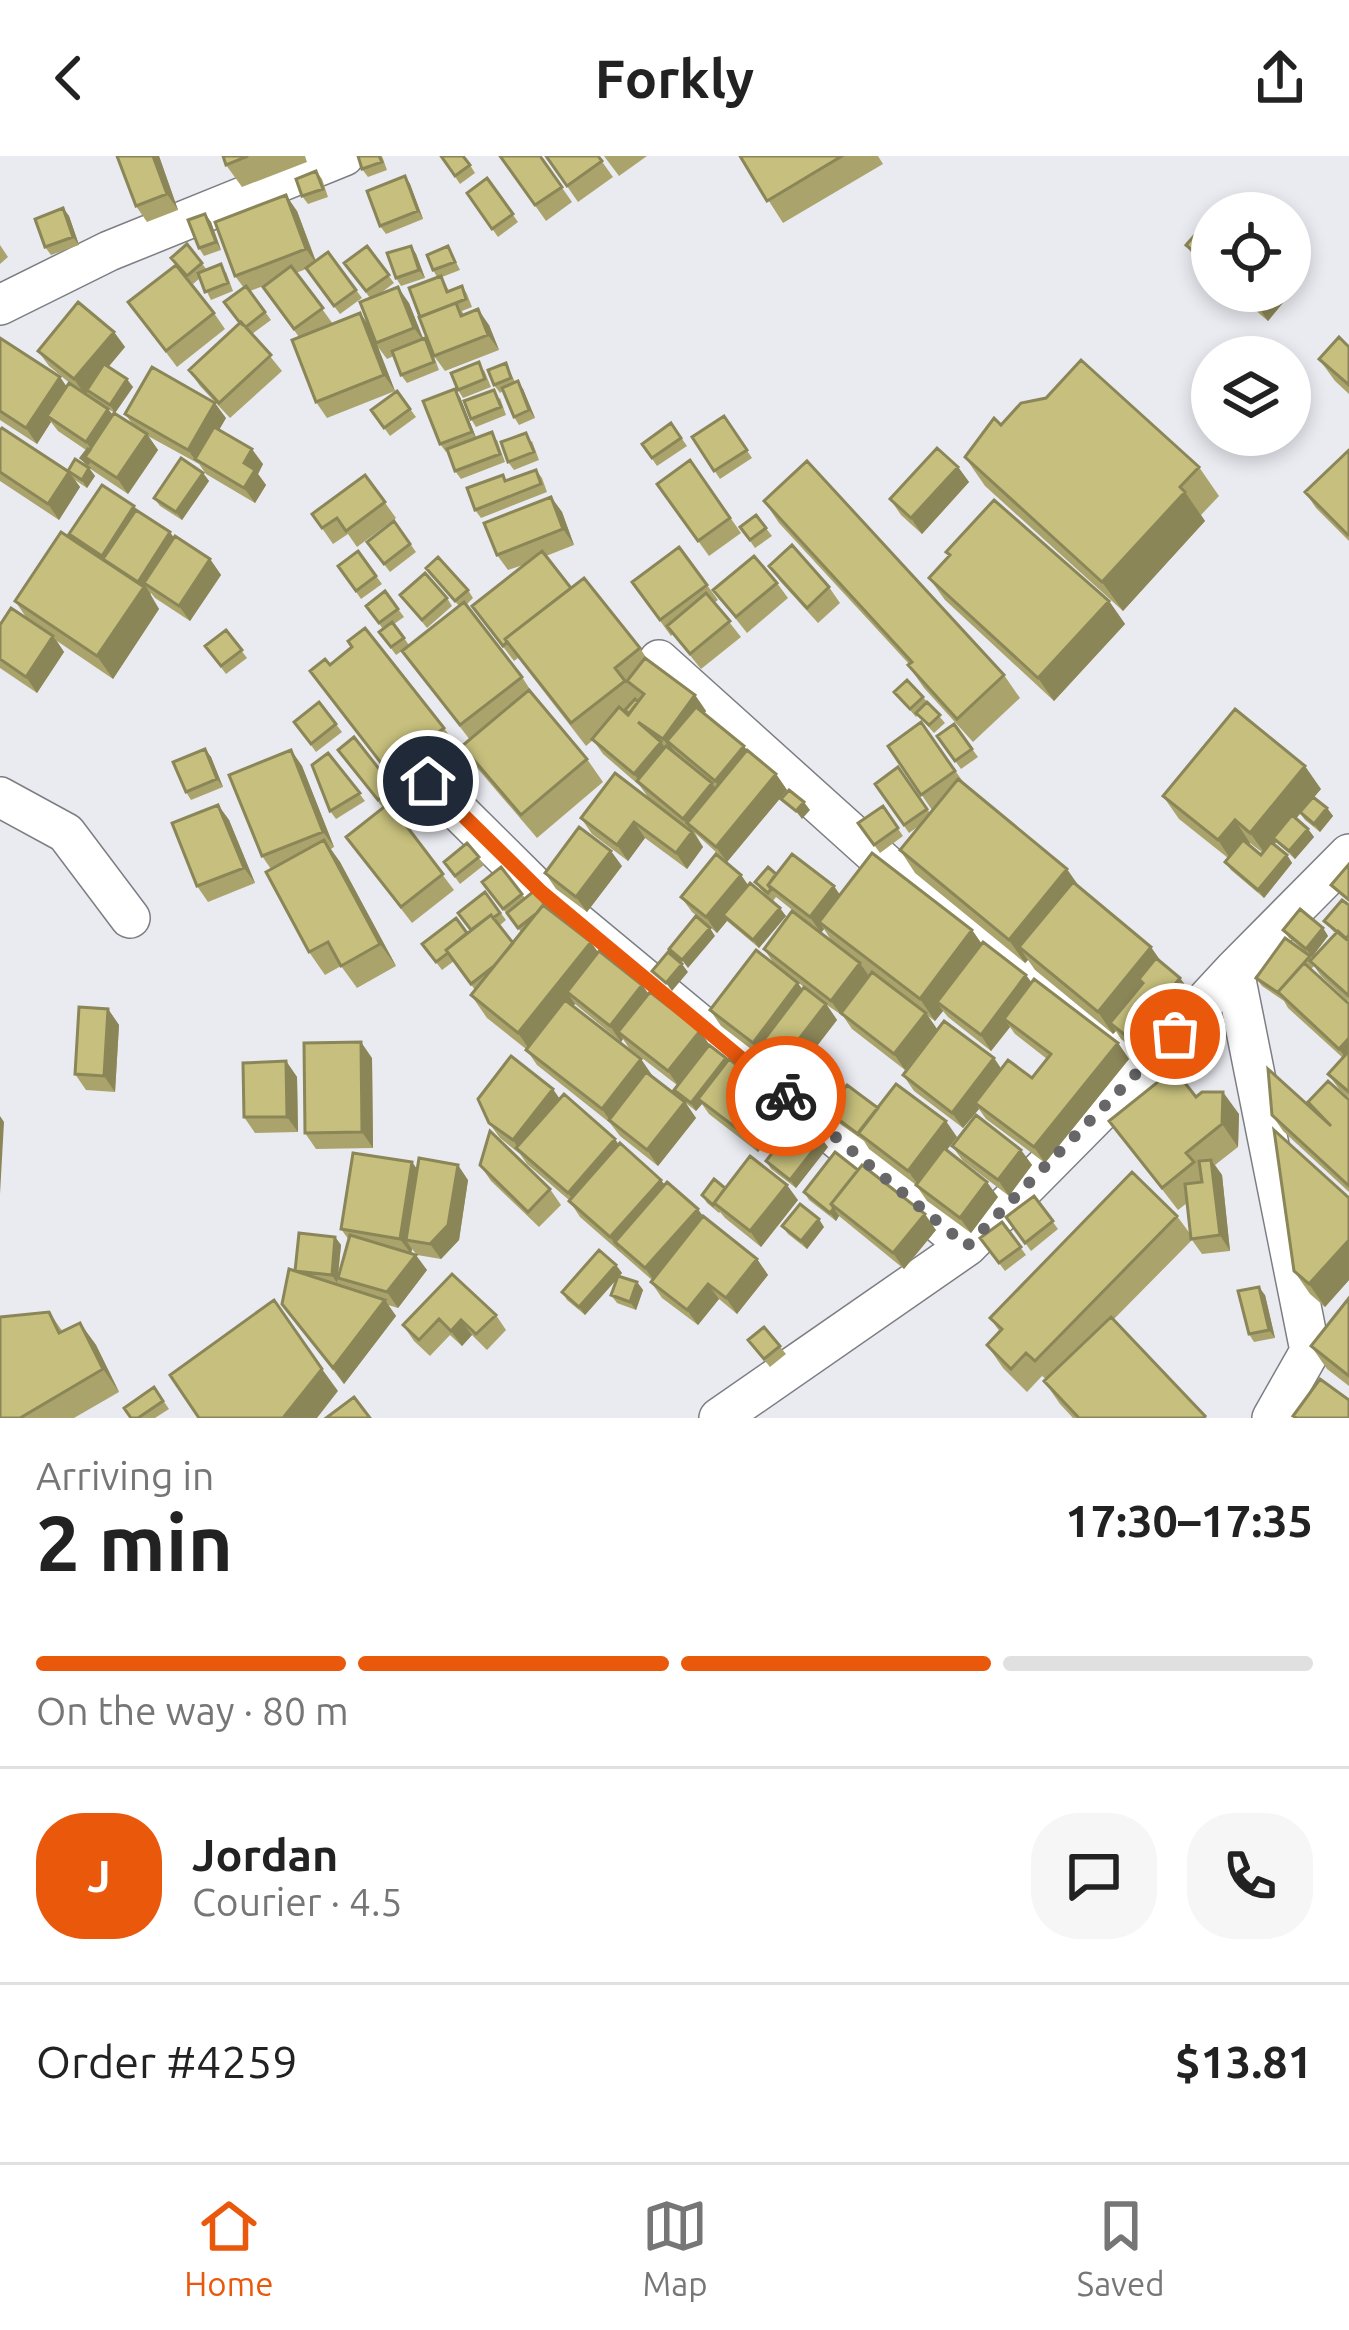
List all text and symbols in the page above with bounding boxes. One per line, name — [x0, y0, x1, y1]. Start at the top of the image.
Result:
icon: back — [36, 45, 102, 111]
icon: share — [1247, 45, 1313, 111]
text: Forkly — [595, 48, 754, 108]
map controls — [1191, 192, 1311, 456]
button: locate — [1191, 192, 1311, 312]
button: layers — [1191, 336, 1311, 456]
pin — [377, 730, 479, 832]
icon: home — [395, 748, 461, 814]
pin — [1124, 983, 1226, 1085]
icon: bag — [1142, 1001, 1208, 1067]
courier — [726, 1036, 846, 1156]
icon: bike — [753, 1063, 819, 1129]
text: Arriving in — [36, 1454, 214, 1497]
text: 17:30–17:35 — [1065, 1495, 1313, 1546]
text: 2 min — [36, 1498, 233, 1586]
text: On the way · 80 m — [36, 1689, 349, 1732]
button: chat — [1031, 1813, 1157, 1939]
button: phone — [1187, 1813, 1313, 1939]
text: Jordan — [192, 1829, 338, 1880]
text: J — [87, 1850, 111, 1901]
text: Courier · 4.5 — [192, 1880, 403, 1923]
text: Order #4259 — [36, 2036, 298, 2087]
text: $13.81 — [1175, 2036, 1313, 2087]
tab: Home — [184, 2193, 273, 2302]
tab: Map — [642, 2193, 708, 2302]
tab: Saved — [1077, 2193, 1165, 2302]

